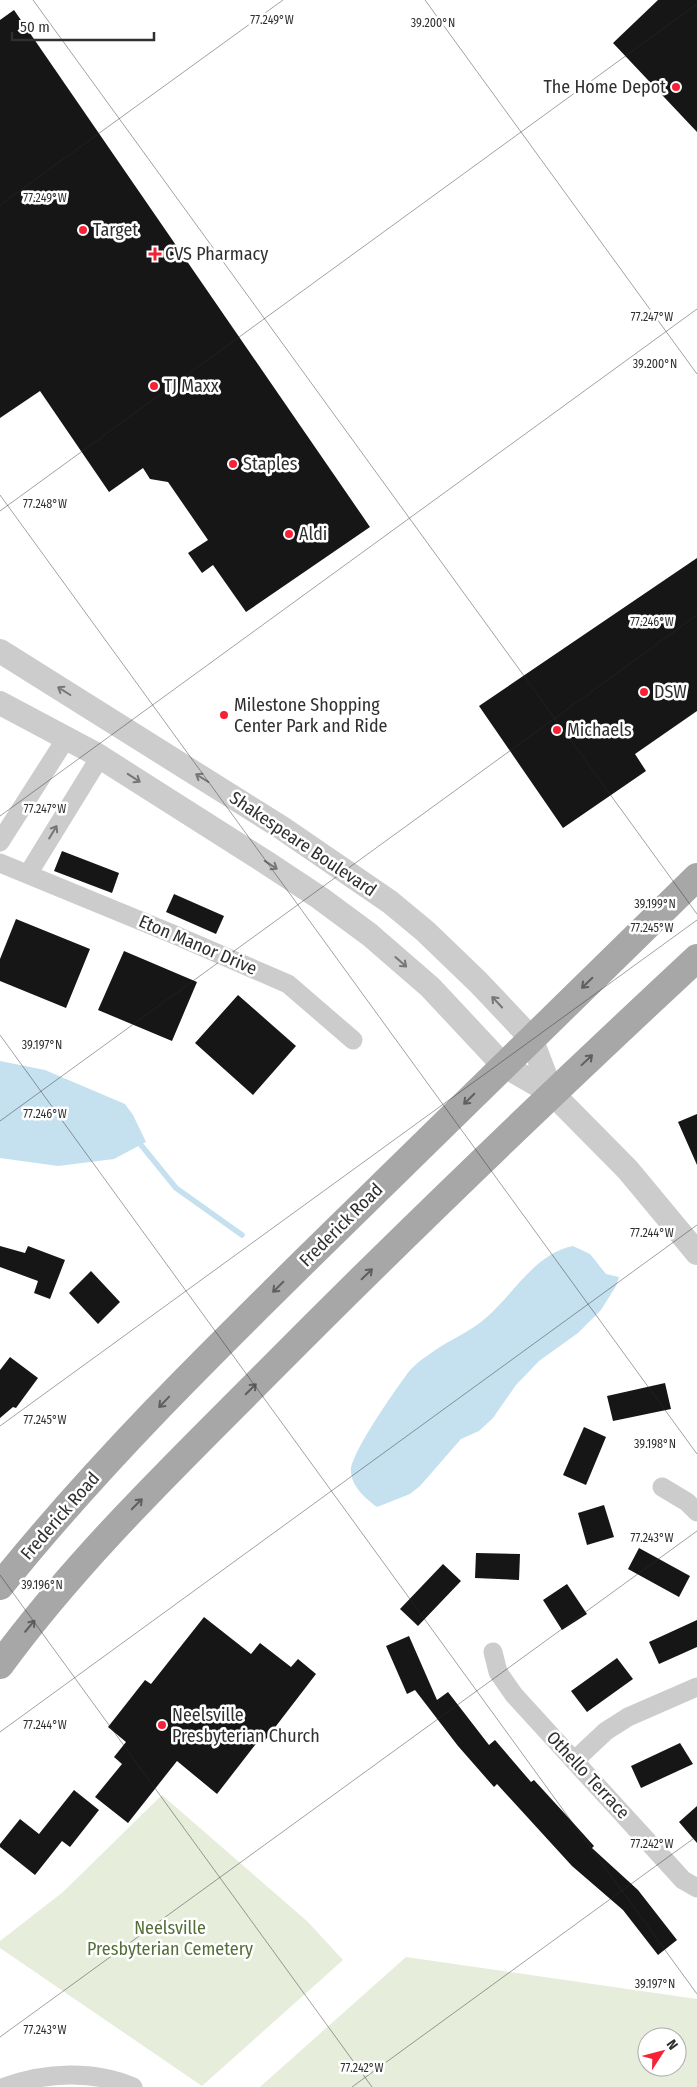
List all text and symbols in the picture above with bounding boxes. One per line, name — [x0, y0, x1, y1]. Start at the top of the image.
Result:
scale bar — [12, 10, 155, 42]
text: 77.249°W — [250, 13, 294, 27]
text: 39.200°N — [411, 16, 455, 30]
text: 50 m — [20, 18, 50, 36]
place label: The Home Depot — [543, 76, 666, 98]
marker: The Home Depot — [670, 81, 682, 93]
text: 77.249°W — [23, 191, 67, 205]
place label: Target — [93, 219, 138, 241]
marker: Target — [77, 224, 89, 236]
place label: CVS Pharmacy — [165, 243, 268, 265]
marker: CVS Pharmacy — [149, 248, 161, 260]
text: 77.247°W — [631, 310, 673, 324]
text: 39.200°N — [633, 357, 677, 371]
place label: TJ Maxx — [164, 375, 219, 397]
marker: TJ Maxx — [148, 380, 160, 392]
place label: Staples — [243, 453, 298, 475]
marker: Staples — [227, 458, 239, 470]
text: 77.248°W — [23, 497, 67, 511]
place label: Aldi — [299, 523, 327, 545]
marker: Aldi — [283, 528, 295, 540]
text: 77.246°W — [630, 615, 674, 629]
place label: DSW — [654, 681, 687, 703]
one-way arrow — [58, 686, 72, 696]
marker: DSW — [638, 686, 650, 698]
place label: Milestone Shopping Center Park and Ride — [234, 694, 388, 737]
marker: Milestone Shopping Center Park and Ride — [218, 709, 230, 721]
place label: Michaels — [567, 719, 632, 741]
marker: Michaels — [551, 724, 563, 736]
one-way arrow — [195, 772, 209, 783]
one-way arrow — [126, 773, 140, 783]
street label: Shakespeare Boulevard — [225, 787, 381, 901]
text: 77.247°W — [24, 802, 66, 816]
one-way arrow — [49, 826, 59, 840]
one-way arrow — [264, 860, 278, 871]
text: 39.199°N — [634, 897, 676, 911]
street label: Eton Manor Drive — [136, 910, 260, 980]
text: 77.245°W — [630, 921, 674, 935]
one-way arrow — [395, 956, 408, 968]
one-way arrow — [581, 977, 594, 989]
one-way arrow — [491, 996, 503, 1009]
text: 39.197°N — [22, 1038, 62, 1052]
one-way arrow — [581, 1054, 594, 1066]
one-way arrow — [462, 1093, 475, 1105]
text: 77.246°W — [23, 1107, 67, 1121]
street label: Frederick Road — [295, 1179, 387, 1271]
text: 77.244°W — [630, 1226, 674, 1240]
one-way arrow — [360, 1268, 373, 1280]
one-way arrow — [272, 1281, 284, 1293]
one-way arrow — [245, 1383, 257, 1395]
one-way arrow — [157, 1396, 170, 1408]
text: 77.245°W — [23, 1413, 67, 1427]
text: 39.198°N — [634, 1437, 676, 1451]
street label: Frederick Road — [16, 1468, 104, 1564]
one-way arrow — [130, 1498, 142, 1510]
text: 77.243°W — [630, 1531, 674, 1545]
text: 39.196°N — [21, 1578, 63, 1592]
one-way arrow — [25, 1620, 36, 1633]
place label: Neelsville Presbyterian Church — [172, 1704, 320, 1747]
text: 77.244°W — [23, 1718, 67, 1732]
marker: Neelsville Presbyterian Church — [156, 1719, 168, 1731]
street label: Othello Terrace — [542, 1727, 634, 1824]
text: 77.242°W — [631, 1837, 673, 1851]
park label: Neelsville Presbyterian Cemetery — [87, 1917, 253, 1960]
text: 39.197°N — [635, 1977, 675, 1991]
text: 77.243°W — [23, 2023, 67, 2037]
north arrow — [637, 2027, 687, 2077]
text: N — [663, 2036, 681, 2053]
text: 77.242°W — [341, 2061, 383, 2075]

